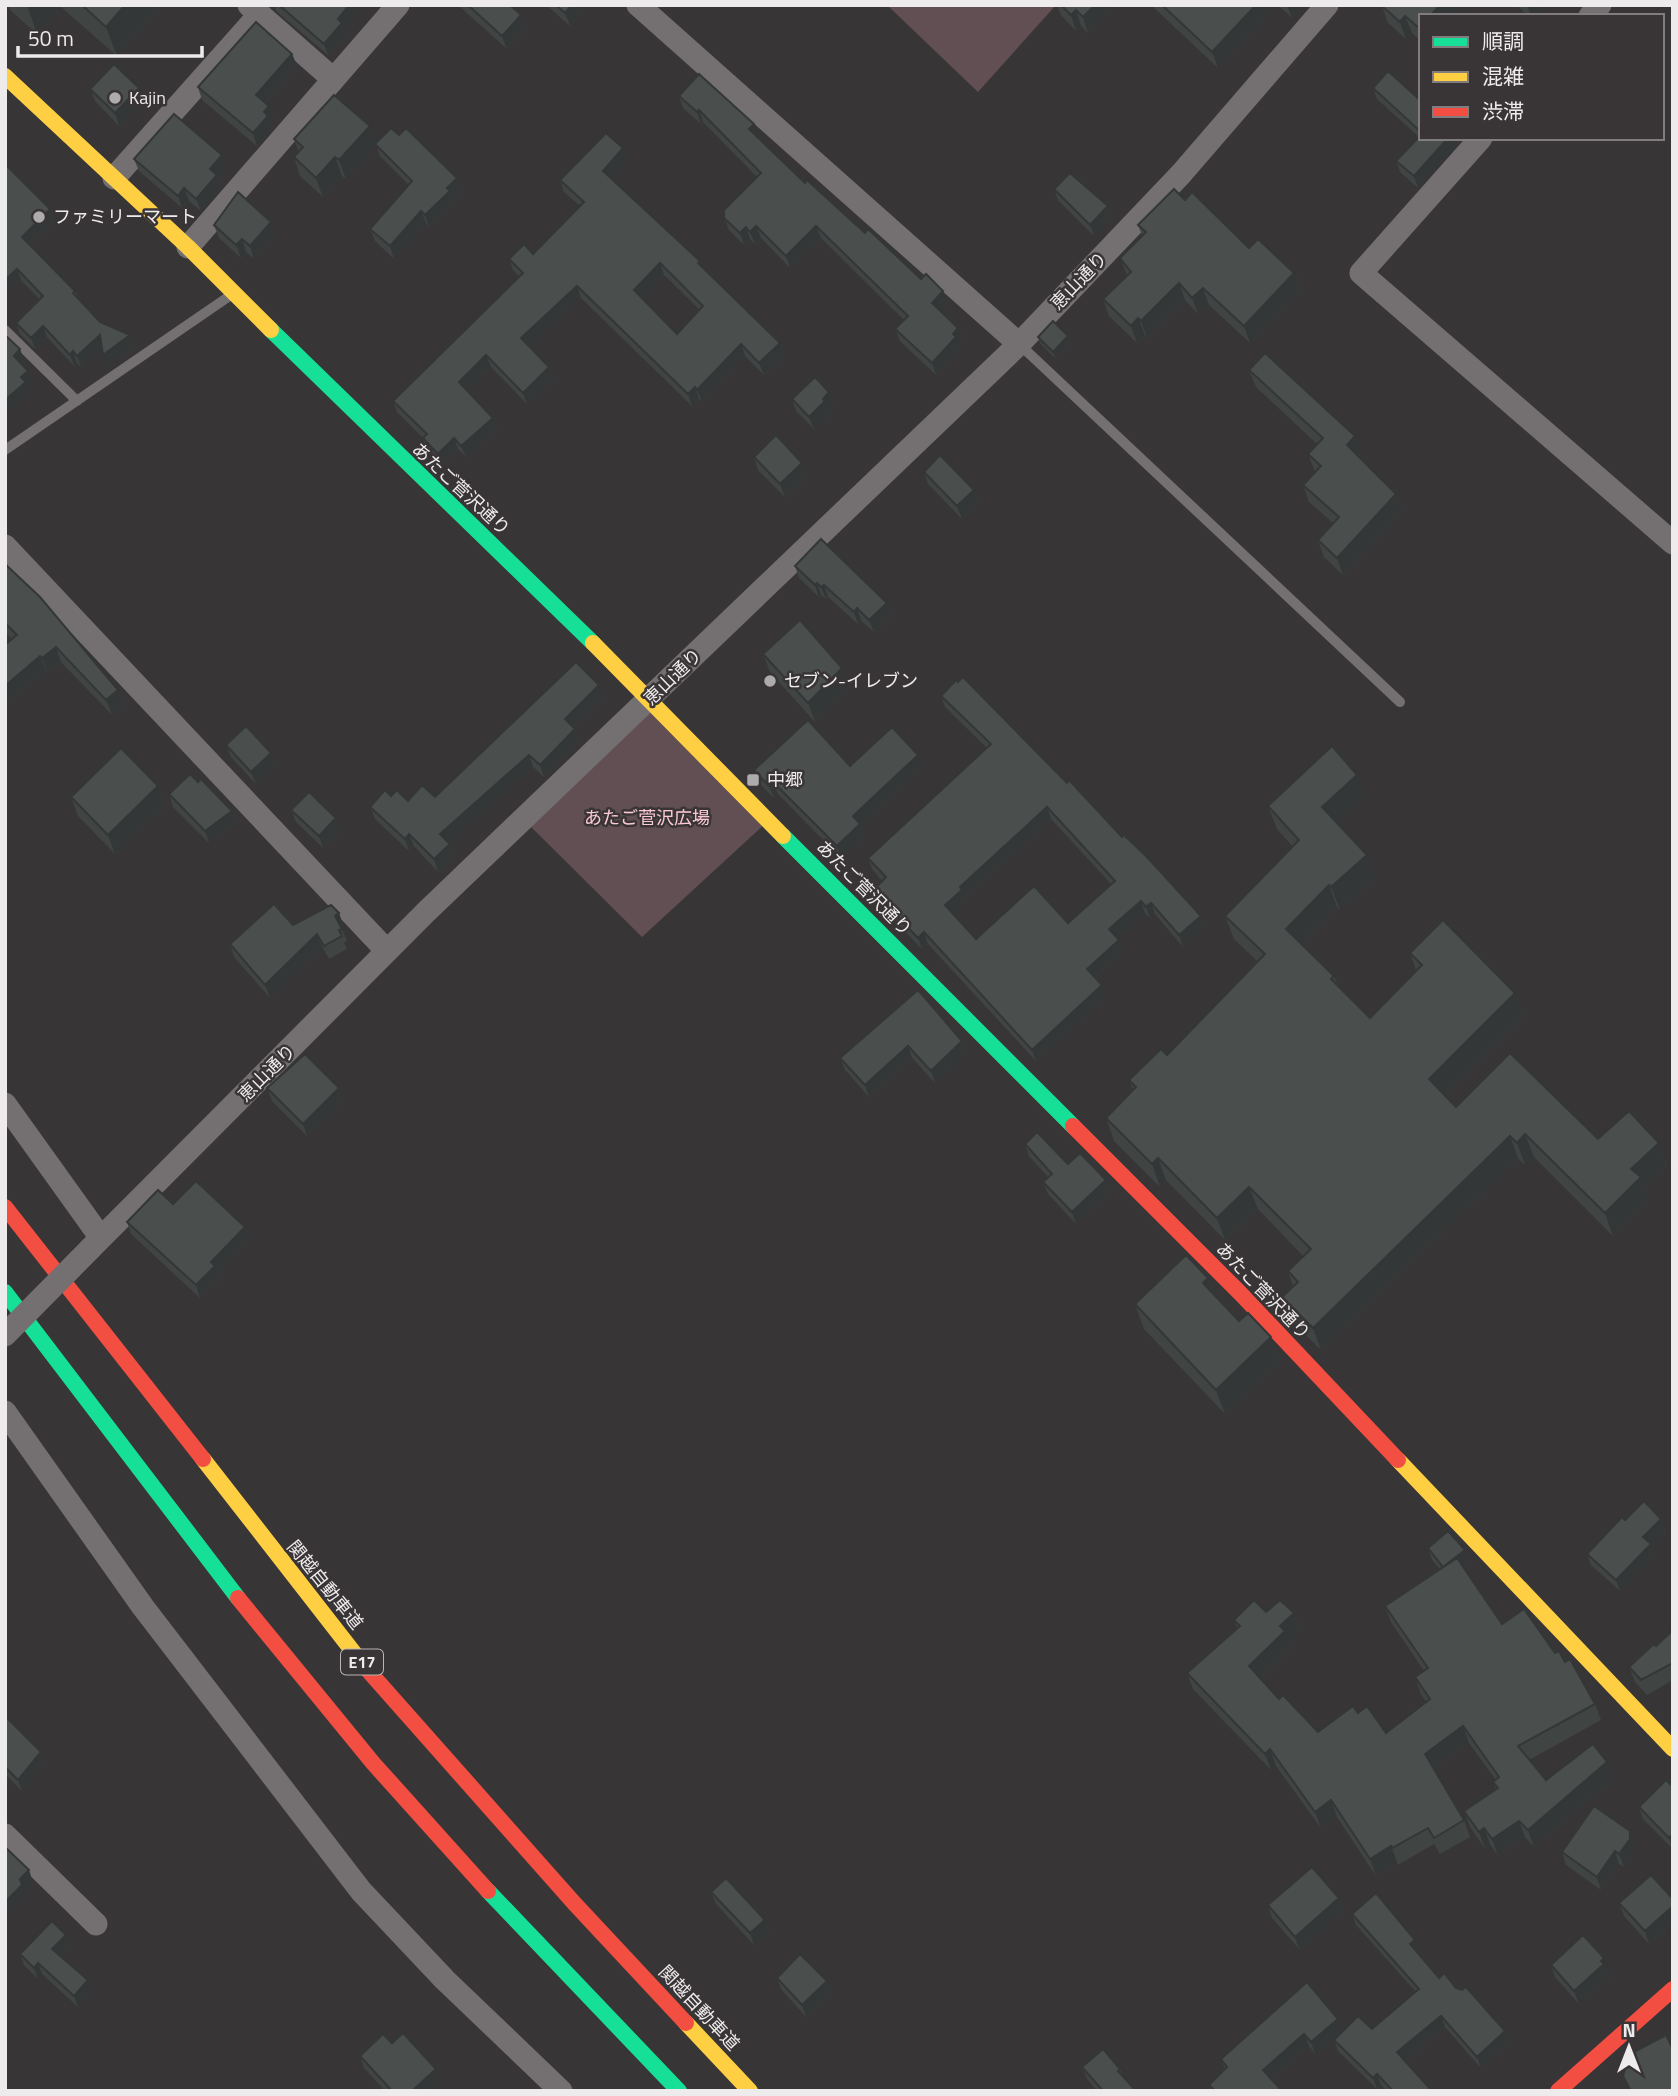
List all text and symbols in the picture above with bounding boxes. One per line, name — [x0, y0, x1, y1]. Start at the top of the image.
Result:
scale bar — [18, 14, 201, 58]
legend — [1419, 14, 1664, 140]
text: 50 m — [28, 22, 74, 54]
text: 順調 — [1482, 25, 1524, 57]
text: 混雑 — [1482, 60, 1524, 92]
place label: Kajin — [129, 84, 166, 111]
marker: Kajin — [107, 90, 123, 106]
text: 渋滞 — [1482, 95, 1524, 127]
place label: ファミリーマート — [53, 203, 197, 230]
marker: ファミリーマート — [31, 209, 47, 225]
street label: 恵山通り — [1044, 245, 1113, 316]
street label: あたご菅沢通り — [406, 436, 517, 541]
street label: 恵山通り — [637, 642, 708, 711]
place label: セブン-イレブン — [784, 667, 918, 694]
marker: セブン-イレブン — [762, 673, 778, 689]
place label: 中郷 — [767, 766, 803, 793]
marker: 中郷 — [745, 772, 761, 788]
park label: あたご菅沢広場 — [584, 804, 710, 831]
street label: あたご菅沢通り — [810, 834, 918, 942]
street label: 恵山通り — [232, 1038, 302, 1108]
street label: あたご菅沢通り — [1210, 1236, 1317, 1345]
street label: 関越自動車道 — [281, 1534, 370, 1635]
road number: E17 — [341, 1650, 383, 1674]
street label: 関越自動車道 — [653, 1959, 746, 2056]
north arrow — [1594, 2012, 1664, 2082]
text: N — [1622, 2015, 1636, 2044]

